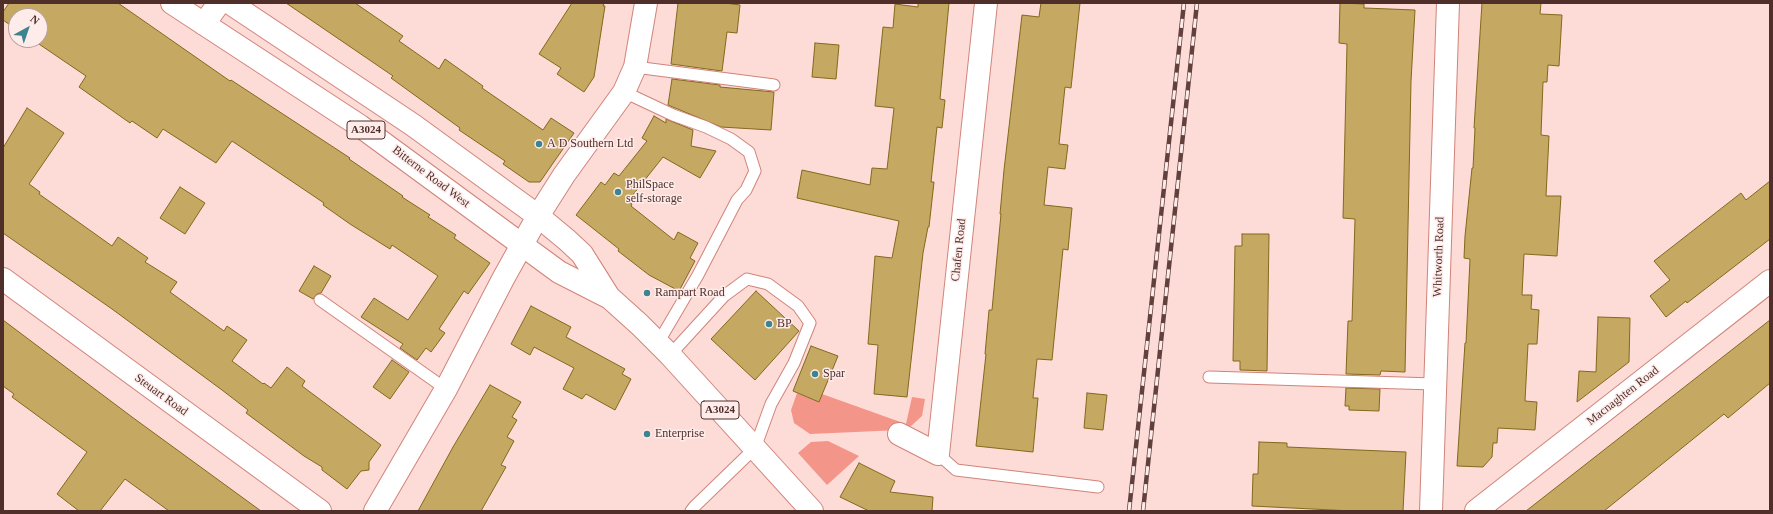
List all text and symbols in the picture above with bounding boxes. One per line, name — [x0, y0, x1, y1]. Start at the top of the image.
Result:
north arrow — [8, 8, 48, 48]
text: N — [28, 12, 42, 27]
road number: A3024 — [347, 121, 385, 139]
place label: A D Southern Ltd — [547, 137, 633, 151]
marker: A D Southern Ltd — [534, 139, 544, 149]
street label: Bitterne Road West — [389, 143, 473, 211]
place label: PhilSpace self-storage — [626, 178, 682, 206]
marker: PhilSpace self-storage — [613, 187, 623, 197]
street label: Whitworth Road — [1430, 217, 1448, 297]
street label: Chafen Road — [949, 218, 969, 282]
place label: Rampart Road — [655, 286, 725, 300]
marker: Rampart Road — [642, 288, 652, 298]
place label: BP — [777, 317, 792, 331]
marker: BP — [764, 319, 774, 329]
street label: Macnaghten Road — [1584, 363, 1662, 429]
place label: Spar — [823, 367, 845, 381]
marker: Spar — [810, 369, 820, 379]
street label: Steuart Road — [132, 371, 190, 419]
road number: A3024 — [701, 401, 739, 419]
place label: Enterprise — [655, 427, 704, 441]
marker: Enterprise — [642, 429, 652, 439]

